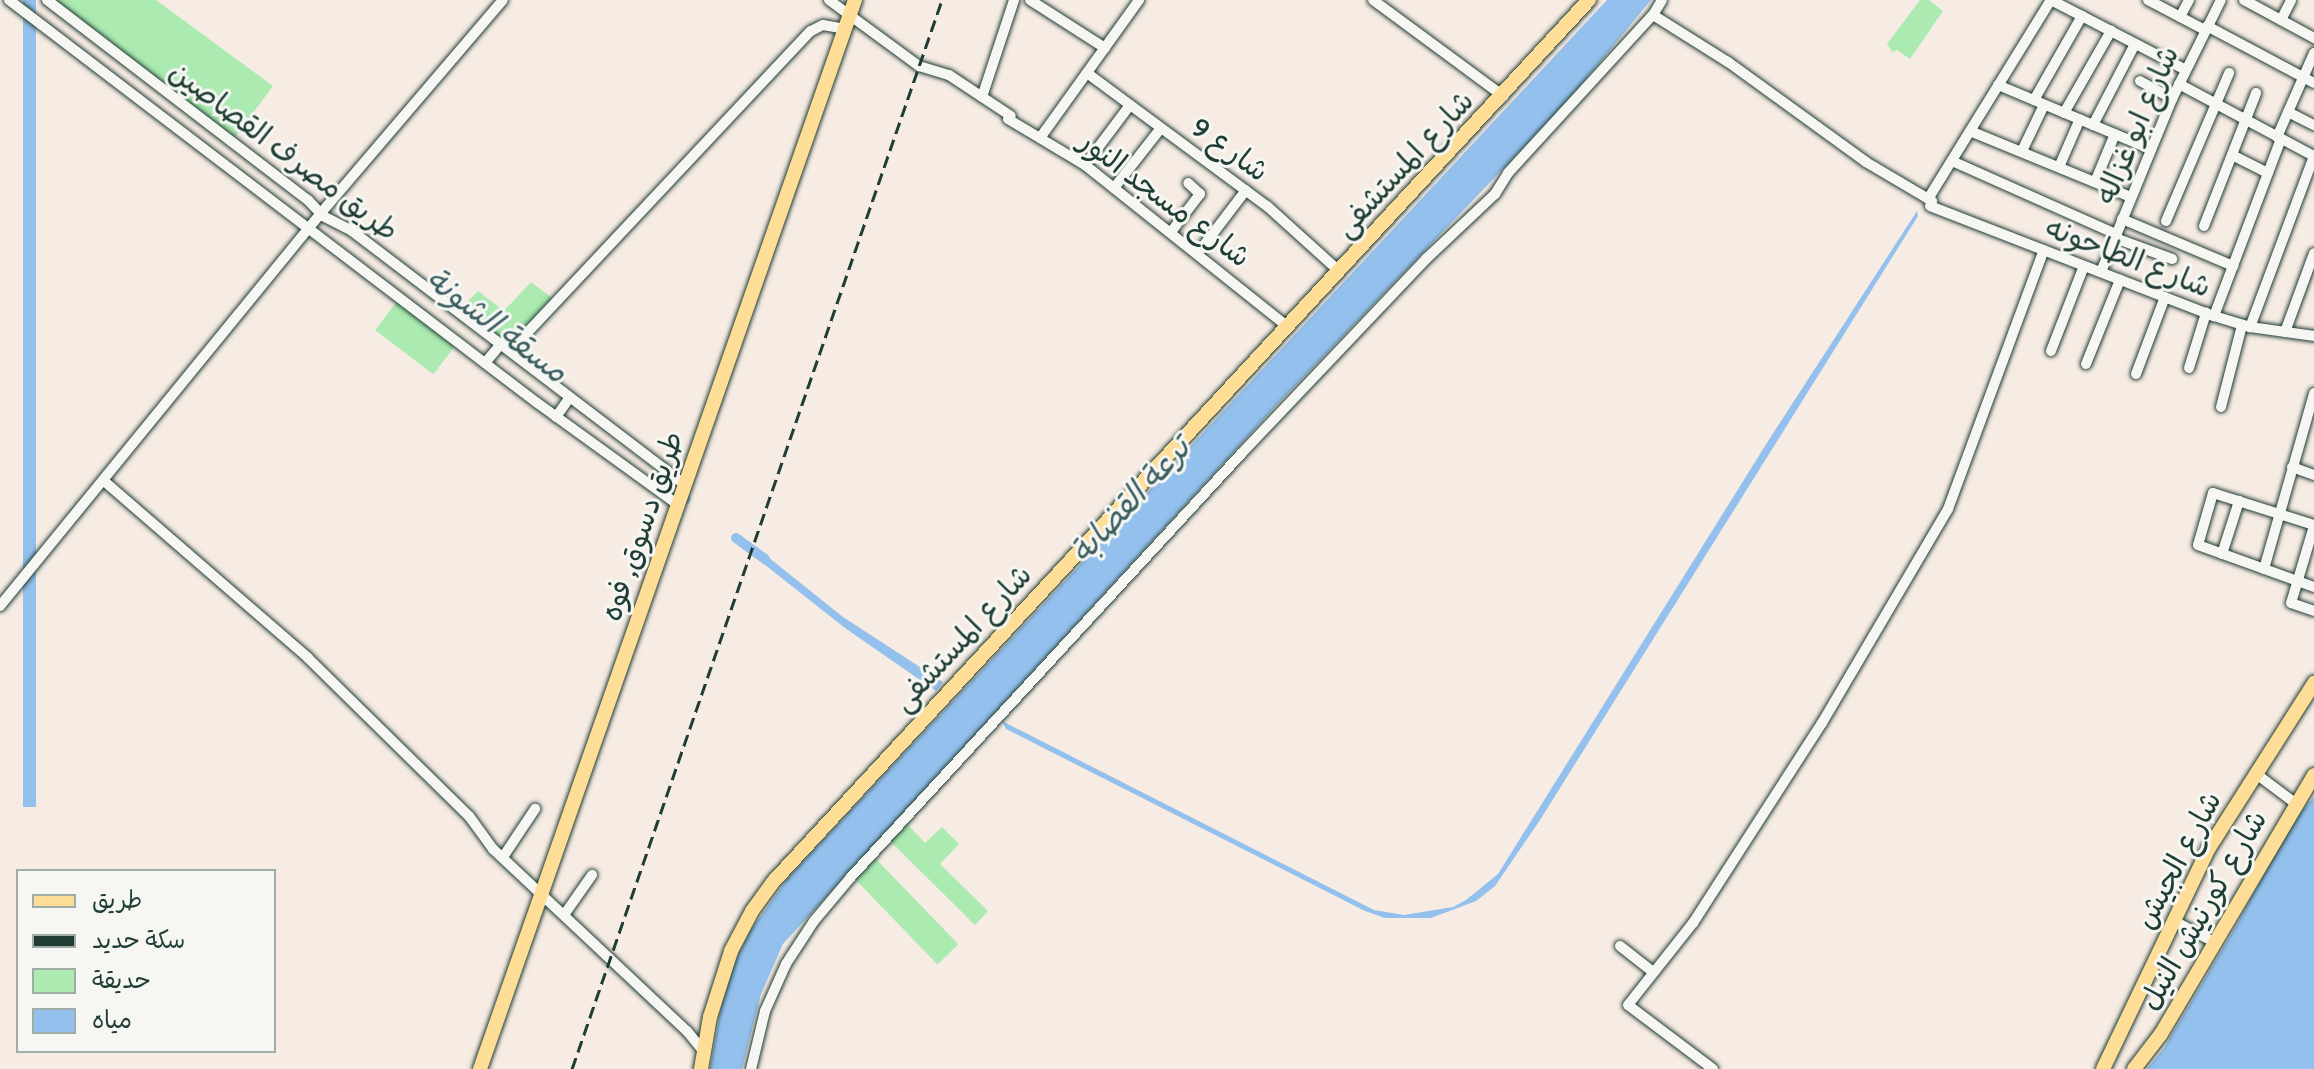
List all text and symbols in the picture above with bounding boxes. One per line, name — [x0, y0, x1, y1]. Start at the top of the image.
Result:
street label: شارع ابو غزاله — [2088, 40, 2186, 210]
street label: طريق مصرف القصاصين — [162, 53, 406, 249]
street label: شارع المستشفى — [1327, 83, 1481, 245]
street label: شارع 9 — [1184, 109, 1276, 189]
street label: شارع مسجد النور — [1072, 123, 1258, 275]
street label: شارع الطاحونه — [2040, 209, 2216, 305]
water label: مسقة الشونة — [419, 259, 575, 391]
street label: طريق دسوق, فوه — [593, 426, 691, 626]
water label: ترعة القضابة — [1062, 429, 1198, 571]
street label: شارع المستشفى — [885, 557, 1039, 719]
street label: شارع الجيش — [2127, 785, 2229, 935]
street label: شارع كورنيش النيل — [2131, 804, 2275, 1016]
legend — [16, 869, 276, 1053]
text: طريق — [92, 885, 142, 914]
text: سكة حديد — [92, 925, 185, 954]
text: حديقة — [92, 965, 151, 994]
text: مياه — [92, 1005, 132, 1034]

